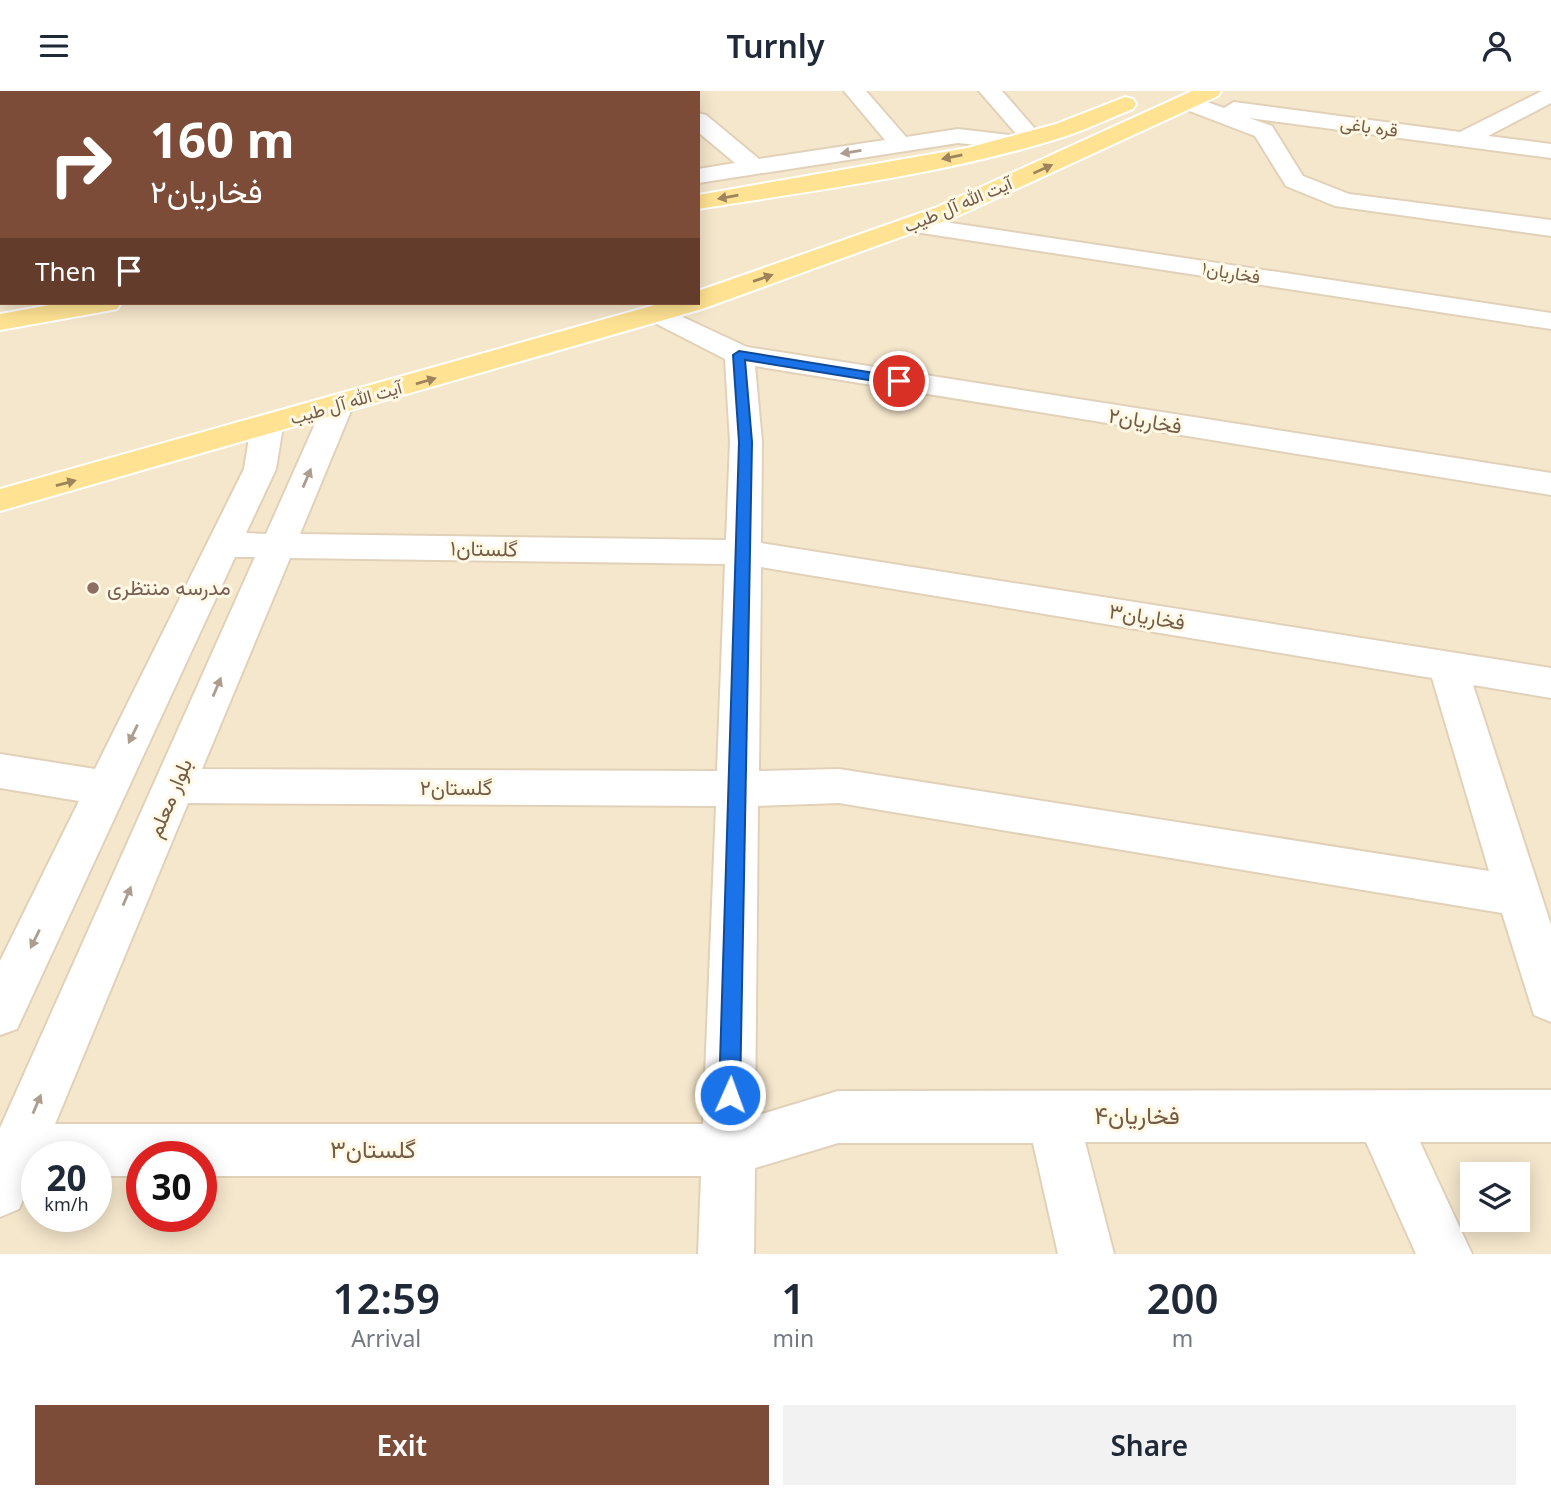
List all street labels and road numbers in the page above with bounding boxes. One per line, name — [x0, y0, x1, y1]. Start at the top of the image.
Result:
street label: قره باغی — [1339, 110, 1399, 142]
street label: آیت الله آل طیب — [900, 170, 1017, 238]
street label: فخاریان۱ — [1200, 256, 1262, 288]
street label: آیت الله آل طیب — [287, 374, 406, 429]
street label: فخاریان۲ — [1106, 400, 1184, 440]
street label: گلستان۱ — [450, 533, 518, 563]
street label: فخاریان۳ — [1107, 596, 1187, 636]
street label: بلوار معلم — [140, 754, 199, 842]
street label: گلستان۲ — [420, 773, 492, 801]
street label: فخاریان۴ — [1094, 1098, 1180, 1131]
street label: گلستان۳ — [330, 1132, 416, 1165]

